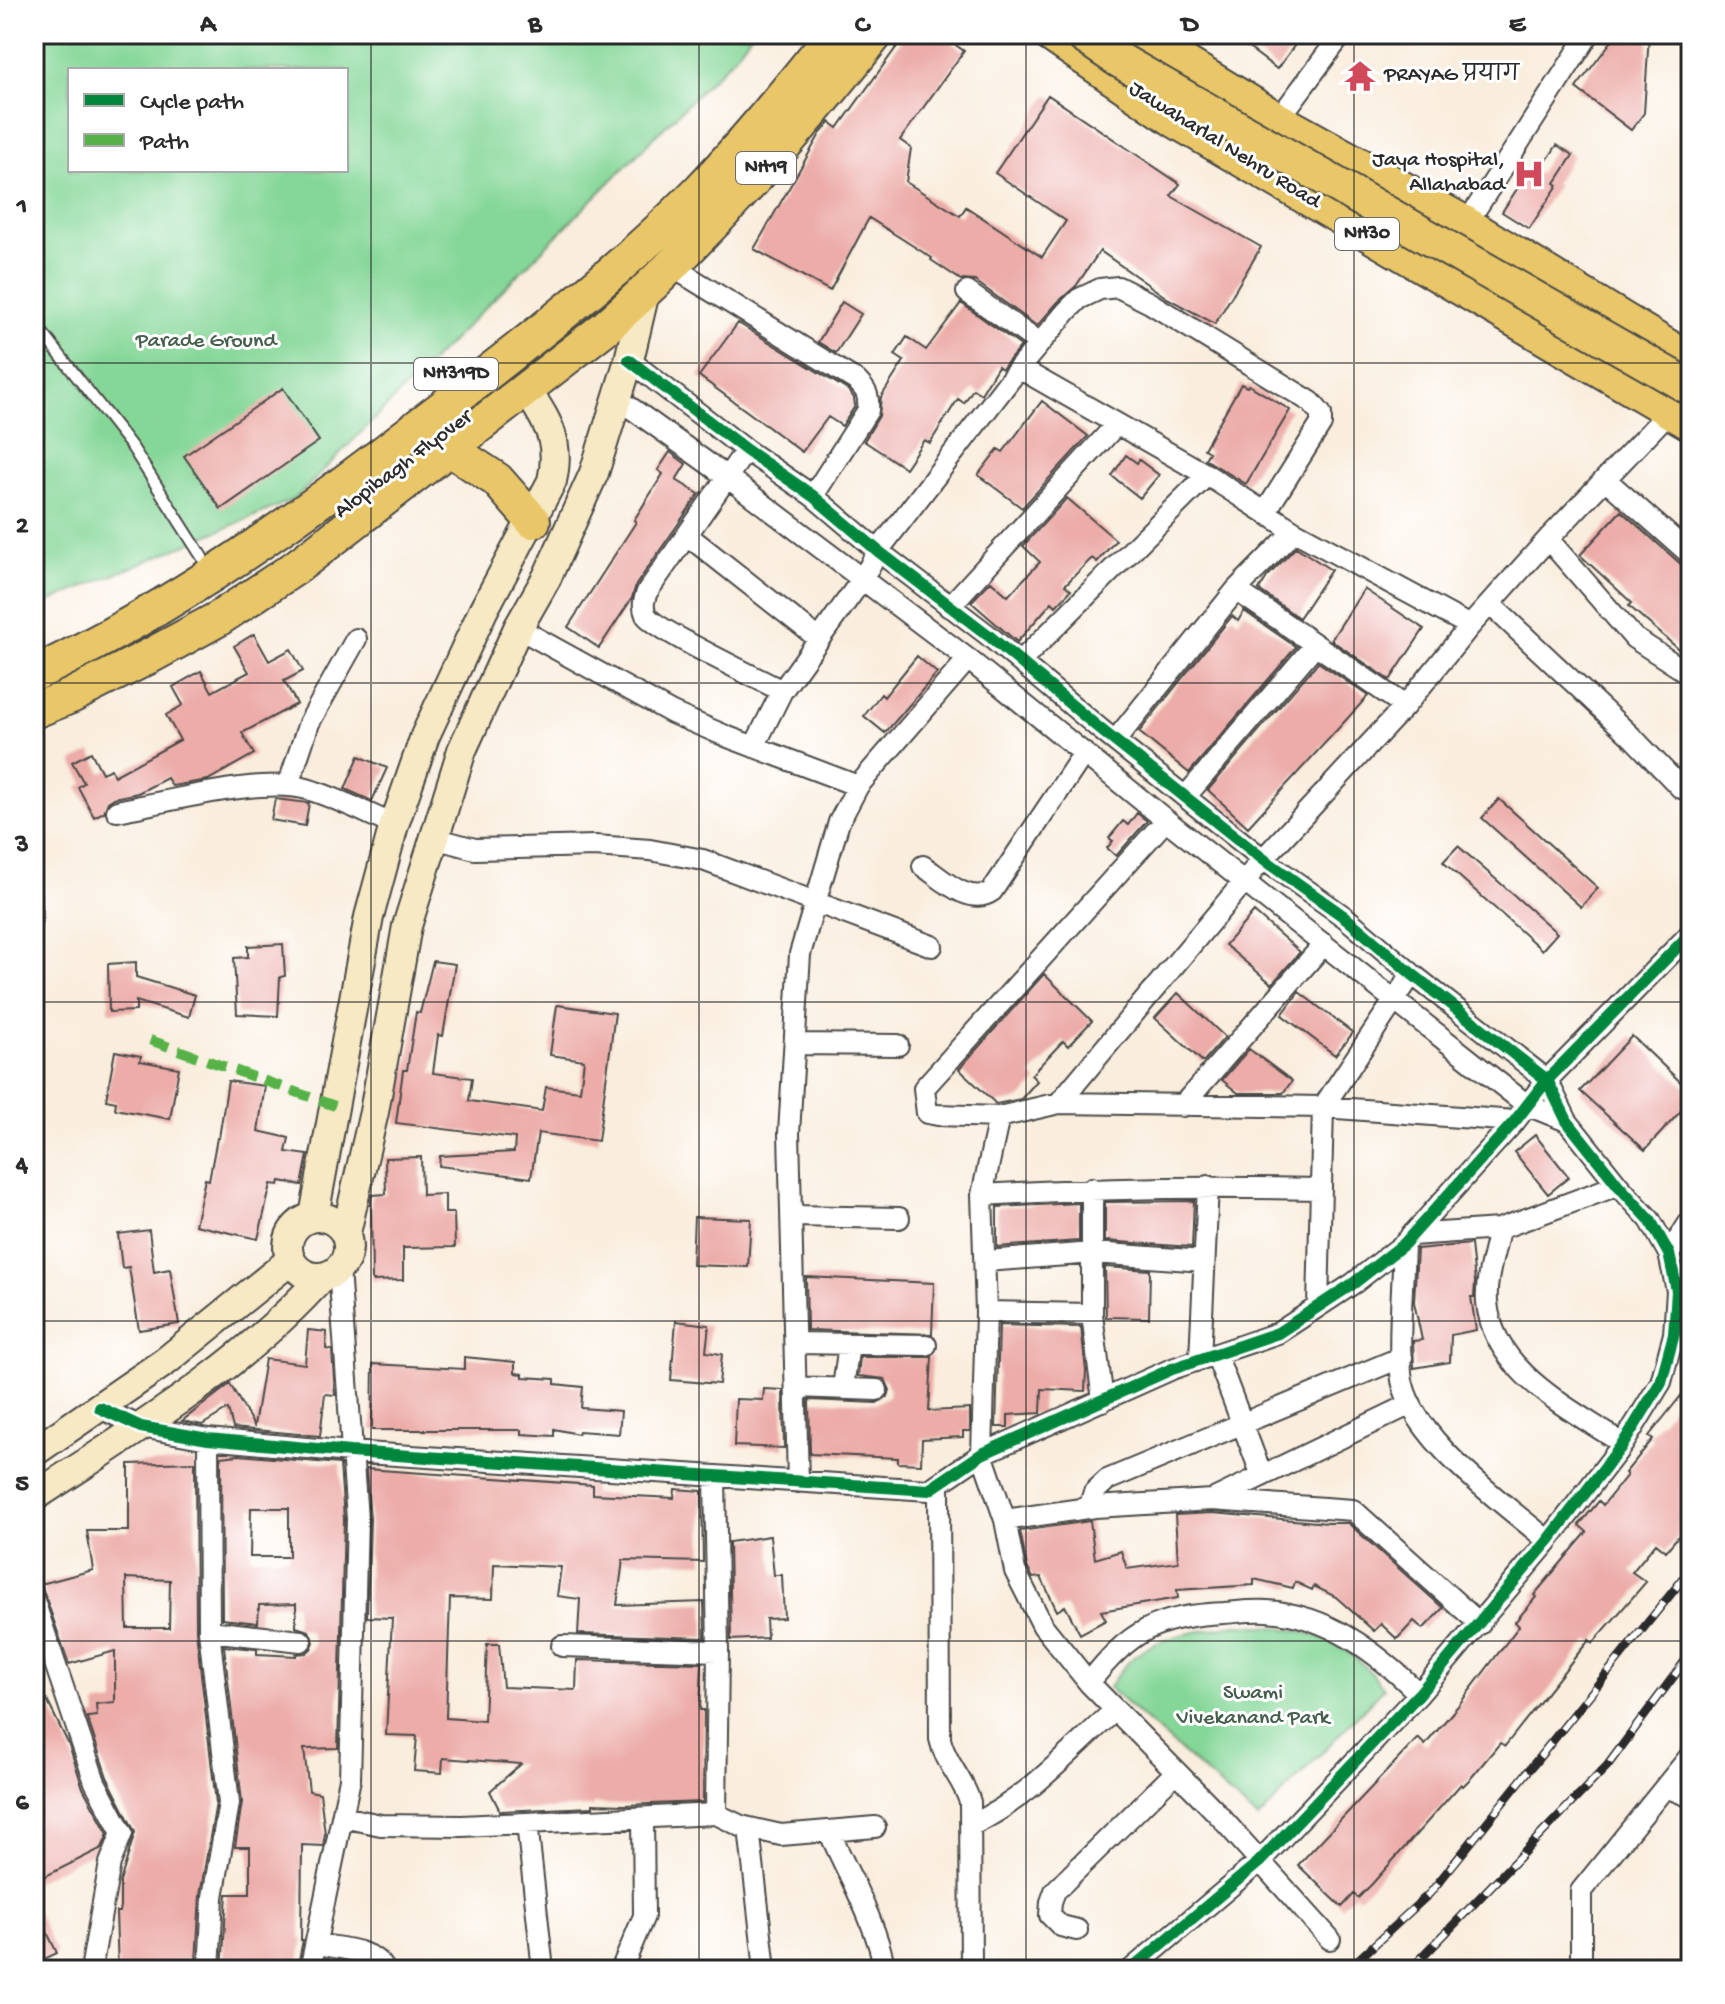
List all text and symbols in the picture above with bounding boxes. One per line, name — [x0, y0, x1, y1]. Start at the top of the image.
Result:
text: A — [199, 11, 217, 42]
text: B — [527, 11, 543, 42]
text: C — [855, 11, 872, 42]
text: D — [1180, 11, 1200, 42]
text: E — [1509, 11, 1527, 42]
temple icon: PRAYAG प्रयाग — [1343, 59, 1377, 93]
place label: PRAYAG प्रयाग — [1383, 63, 1520, 89]
legend — [68, 68, 348, 172]
street label: Jawaharlal Nehru Road — [1123, 76, 1326, 217]
text: Cycle path — [140, 89, 244, 118]
text: Path — [139, 129, 189, 158]
place label: Jaya Hospital, Allahabad — [1372, 148, 1507, 199]
road number: NH19 — [736, 152, 796, 184]
hospital icon: Jaya Hospital, Allahabad — [1512, 157, 1546, 191]
text: 1 — [16, 193, 27, 224]
road number: NH30 — [1335, 218, 1399, 250]
park label: Parade Ground — [135, 329, 278, 355]
road number: NH319D — [414, 358, 498, 390]
street label: Alopibagh Flyover — [330, 404, 480, 525]
text: 2 — [16, 512, 29, 543]
text: 3 — [14, 831, 29, 862]
text: 4 — [15, 1151, 29, 1182]
text: 5 — [15, 1470, 29, 1501]
park label: Swami Vivekanand Park — [1175, 1681, 1332, 1732]
text: 6 — [15, 1789, 29, 1820]

